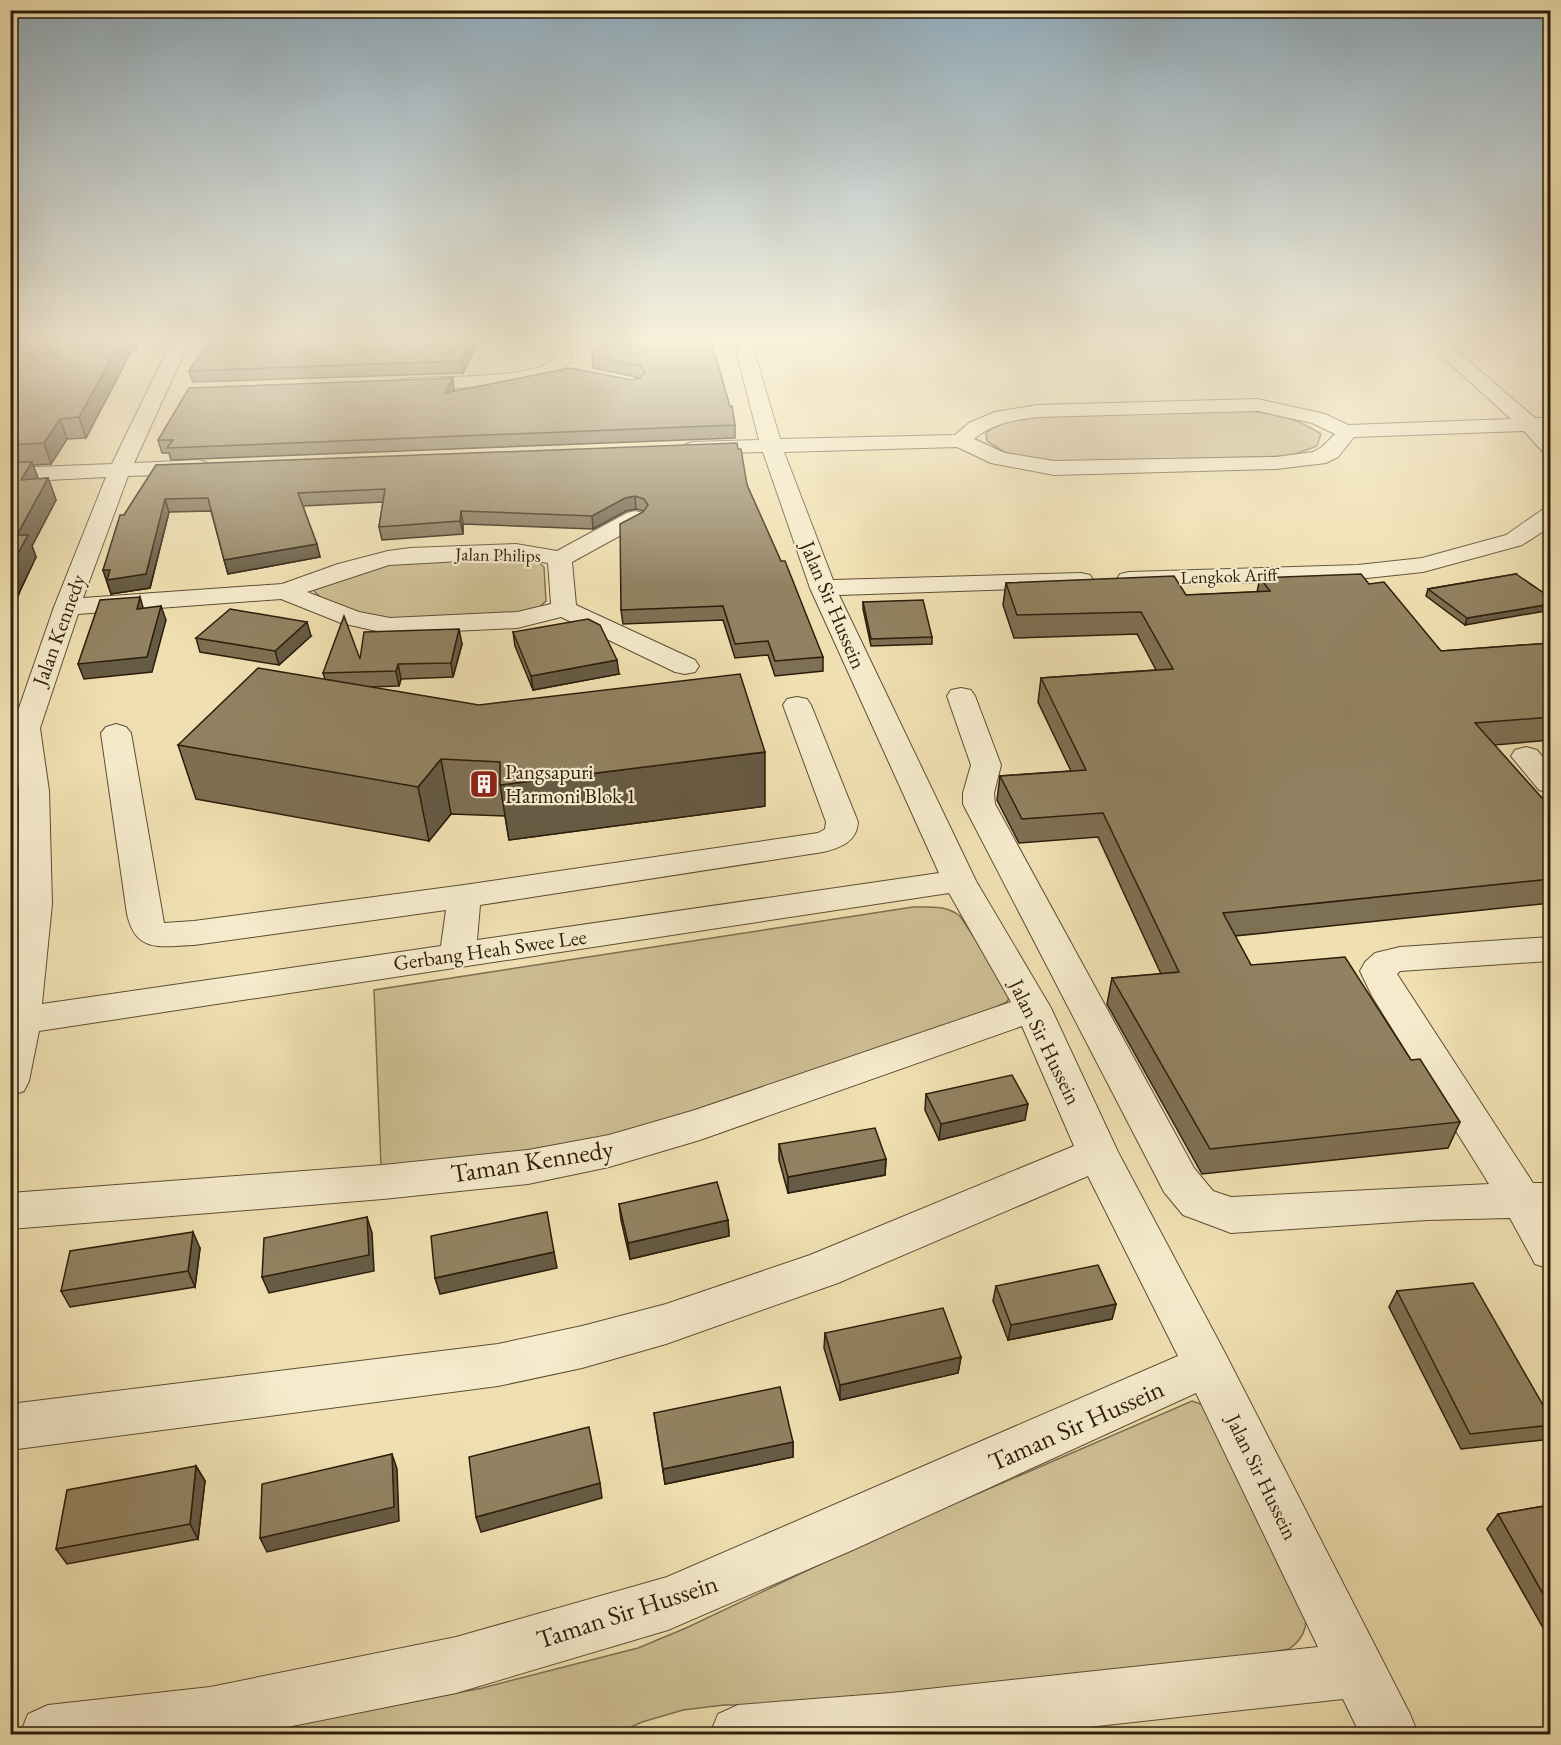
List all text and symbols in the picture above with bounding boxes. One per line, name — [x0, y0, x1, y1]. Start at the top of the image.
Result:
street label: Jalan Sir Hussein — [794, 535, 873, 673]
street label: Jalan Philips — [453, 542, 541, 567]
street label: Lengkok Ariff — [1180, 562, 1281, 589]
street label: Jalan Kennedy — [25, 570, 91, 691]
place label: Pangsapuri Harmoni Blok 1 — [505, 758, 636, 809]
building icon: Pangsapuri Harmoni Blok 1 — [468, 768, 500, 800]
street label: Gerbang Heah Swee Lee — [392, 923, 588, 976]
street label: Jalan Sir Hussein — [1003, 973, 1087, 1109]
street label: Taman Kennedy — [448, 1131, 616, 1191]
street label: Taman Sir Hussein — [983, 1371, 1169, 1479]
street label: Jalan Sir Hussein — [1220, 1408, 1304, 1544]
street label: Taman Sir Hussein — [532, 1566, 722, 1656]

